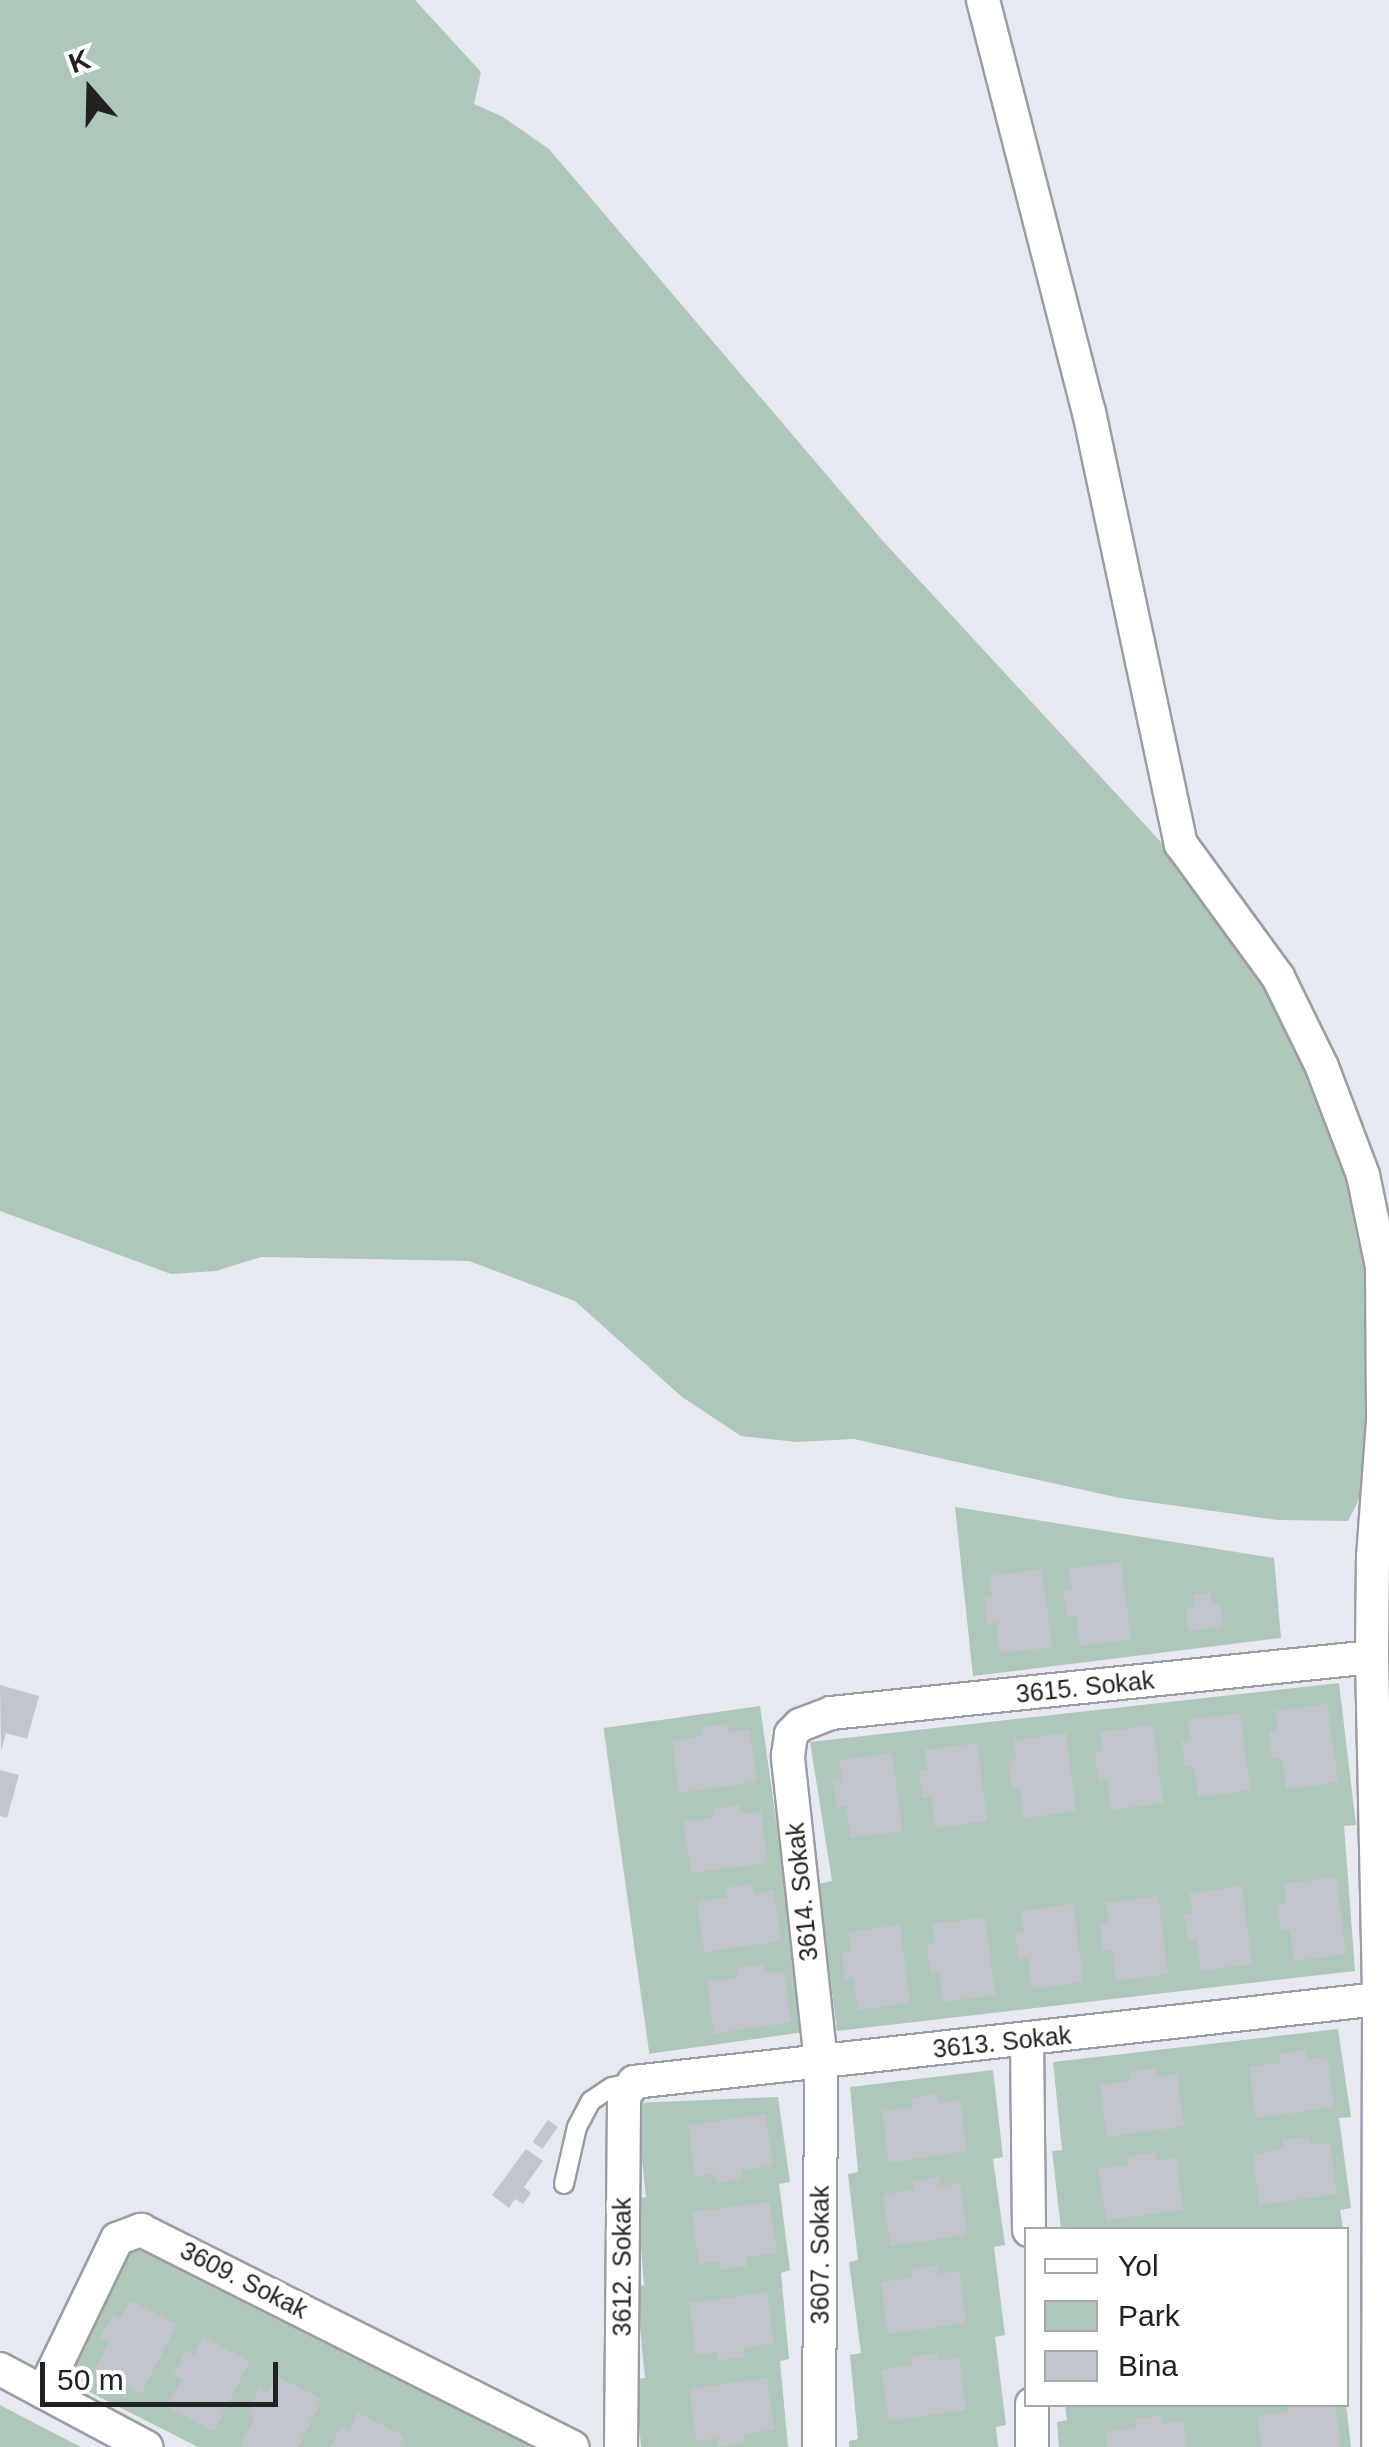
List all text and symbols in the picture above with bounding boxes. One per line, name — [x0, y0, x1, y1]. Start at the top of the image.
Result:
north arrow — [40, 40, 140, 140]
text: K — [65, 43, 94, 79]
street label: 3615. Sokak — [1014, 1665, 1156, 1709]
street label: 3614. Sokak — [780, 1821, 824, 1963]
street label: 3613. Sokak — [931, 2020, 1073, 2064]
street label: 3607. Sokak — [805, 2186, 835, 2324]
street label: 3612. Sokak — [607, 2198, 637, 2336]
legend — [1024, 2227, 1349, 2407]
street label: 3609. Sokak — [175, 2235, 313, 2325]
text: Yol — [1118, 2249, 1159, 2282]
text: Park — [1118, 2299, 1180, 2332]
scale bar — [45, 2342, 282, 2404]
text: Bina — [1118, 2349, 1178, 2382]
text: 50 m — [57, 2363, 124, 2396]

